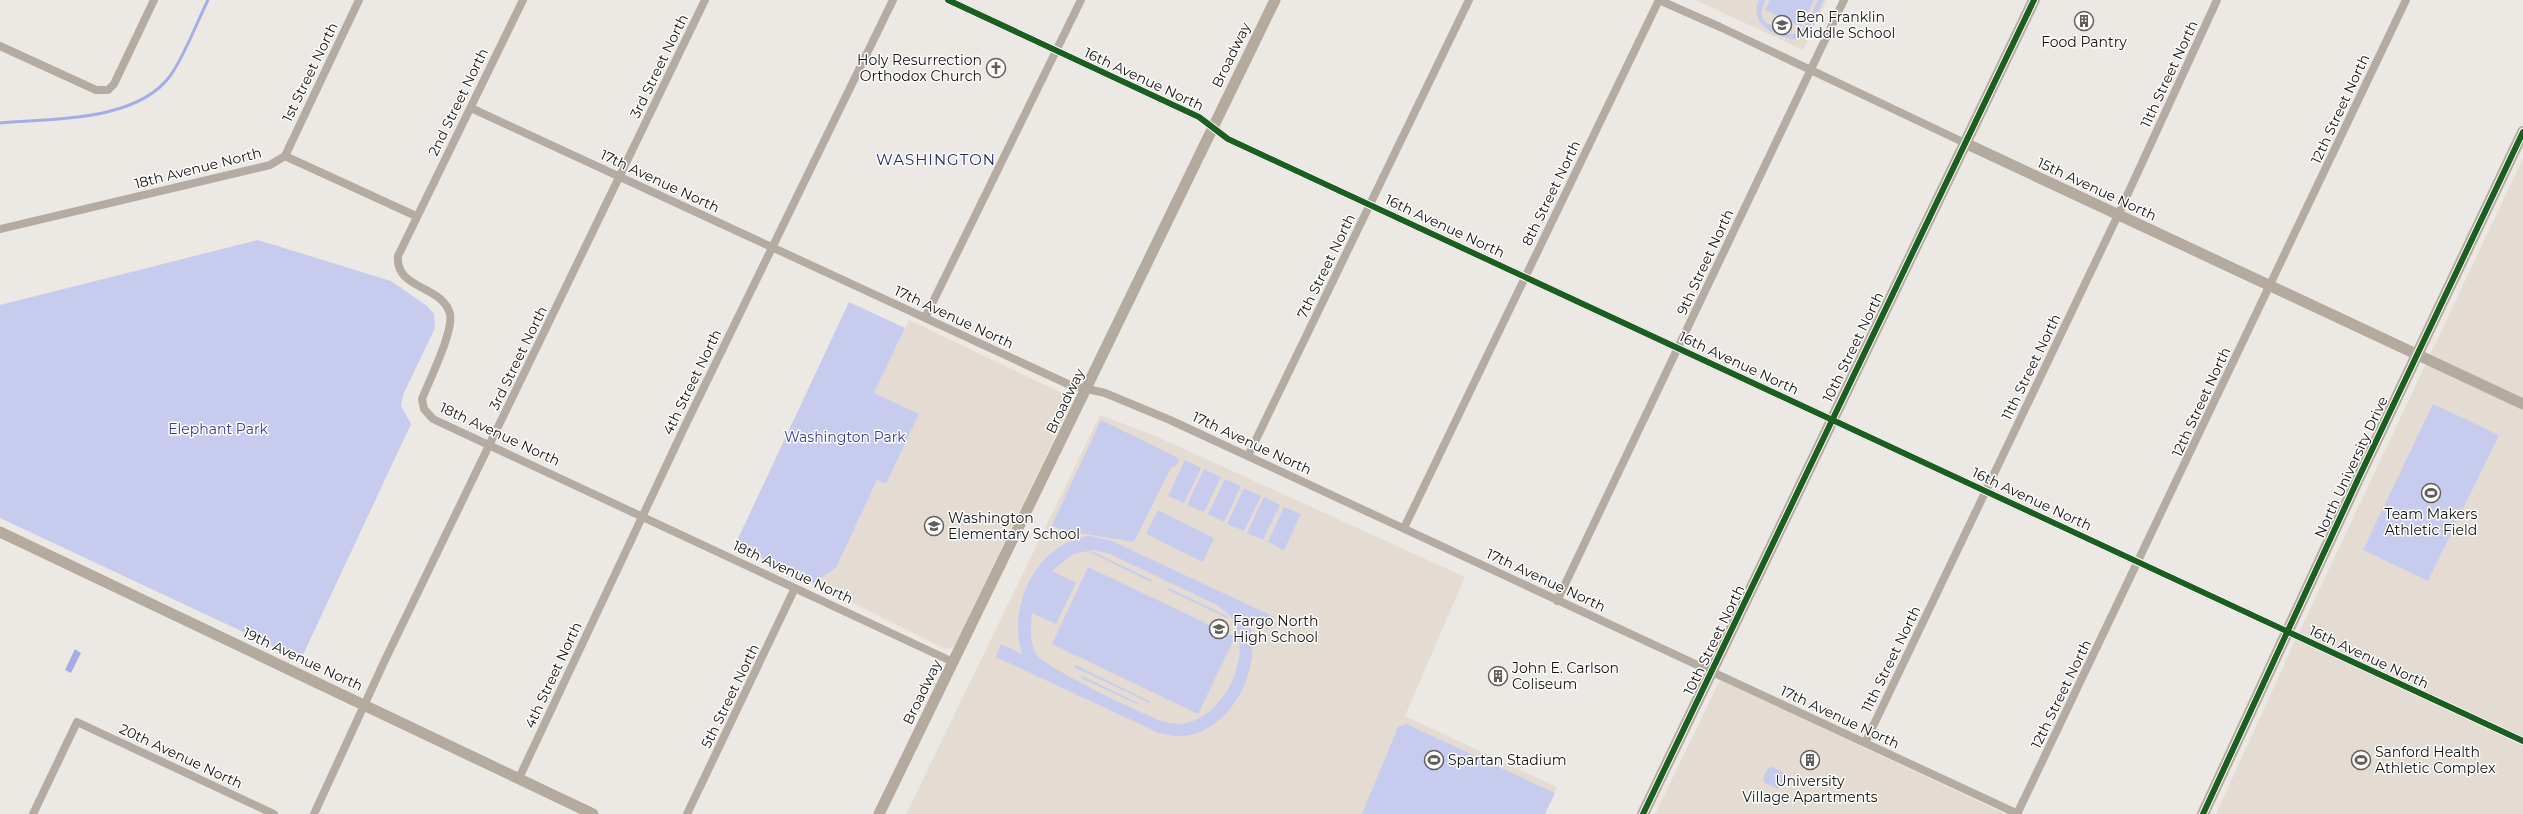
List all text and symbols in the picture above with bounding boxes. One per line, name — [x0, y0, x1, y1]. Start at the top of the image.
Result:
place label: Ben Franklin Middle School — [1796, 8, 1895, 42]
building icon: Food Pantry — [2073, 10, 2095, 32]
street label: 3rd Street North — [626, 11, 692, 121]
school or university icon: Ben Franklin Middle School — [1771, 14, 1793, 36]
street label: 11th Street North — [2136, 18, 2202, 130]
street label: 1st Street North — [278, 19, 342, 125]
street label: Broadway — [1208, 19, 1255, 90]
place label: Food Pantry — [2041, 33, 2127, 51]
street label: 16th Avenue North — [1081, 43, 1207, 115]
street label: 2nd Street North — [424, 45, 492, 159]
place label: Holy Resurrection Orthodox Church — [857, 51, 982, 85]
street label: 12th Street North — [2307, 51, 2373, 167]
church icon: Holy Resurrection Orthodox Church — [985, 57, 1007, 79]
street label: 8th Street North — [1518, 137, 1584, 249]
street label: 18th Avenue North — [133, 143, 263, 193]
street label: 17th Avenue North — [597, 145, 723, 217]
district label: WASHINGTON — [876, 150, 996, 169]
street label: 15th Avenue North — [2035, 153, 2159, 225]
street label: 16th Avenue North — [1382, 190, 1508, 262]
street label: 9th Street North — [1673, 206, 1737, 318]
street label: 7th Street North — [1293, 211, 1359, 321]
street label: 17th Avenue North — [891, 281, 1017, 353]
street label: 10th Street North — [1819, 289, 1887, 405]
street label: 3rd Street North — [485, 303, 551, 413]
street label: 11th Street North — [1997, 311, 2065, 423]
street label: 4th Street North — [659, 326, 725, 438]
street label: 16th Avenue North — [1676, 327, 1802, 399]
street label: 12th Street North — [2168, 344, 2234, 460]
street label: Broadway — [1042, 365, 1089, 436]
street label: North University Drive — [2310, 393, 2392, 541]
street label: 18th Avenue North — [437, 398, 563, 470]
street label: 17th Avenue North — [1189, 407, 1315, 479]
park label: Elephant Park — [168, 420, 268, 438]
park label: Washington Park — [784, 428, 906, 446]
street label: 16th Avenue North — [1969, 463, 2095, 535]
sports icon: Team Makers Athletic Field — [2420, 482, 2442, 504]
place label: Team Makers Athletic Field — [2385, 505, 2478, 539]
place label: Washington Elementary School — [948, 509, 1080, 543]
school or university icon: Washington Elementary School — [923, 515, 945, 537]
street label: 18th Avenue North — [730, 536, 856, 608]
street label: 17th Avenue North — [1483, 544, 1609, 616]
street label: 10th Street North — [1680, 582, 1748, 698]
street label: 11th Street North — [1857, 603, 1925, 715]
place label: Fargo North High School — [1233, 612, 1318, 646]
school or university icon: Fargo North High School — [1208, 618, 1230, 640]
street label: 4th Street North — [520, 619, 586, 731]
street label: 16th Avenue North — [2306, 621, 2432, 693]
street label: 19th Avenue North — [240, 623, 366, 695]
street label: 12th Street North — [2027, 637, 2095, 751]
street label: 5th Street North — [697, 641, 763, 751]
street label: Broadway — [899, 656, 946, 727]
place label: John E. Carlson Coliseum — [1511, 659, 1619, 693]
building icon: John E. Carlson Coliseum — [1487, 665, 1509, 687]
street label: 17th Avenue North — [1777, 681, 1903, 753]
street label: 20th Avenue North — [117, 720, 245, 792]
place label: Sanford Health Athletic Complex — [2375, 743, 2496, 777]
sports icon: Spartan Stadium — [1423, 749, 1445, 771]
building icon: University Village Apartments — [1799, 749, 1821, 771]
sports icon: Sanford Health Athletic Complex — [2350, 749, 2372, 771]
place label: Spartan Stadium — [1448, 751, 1567, 769]
place label: University Village Apartments — [1742, 772, 1878, 806]

